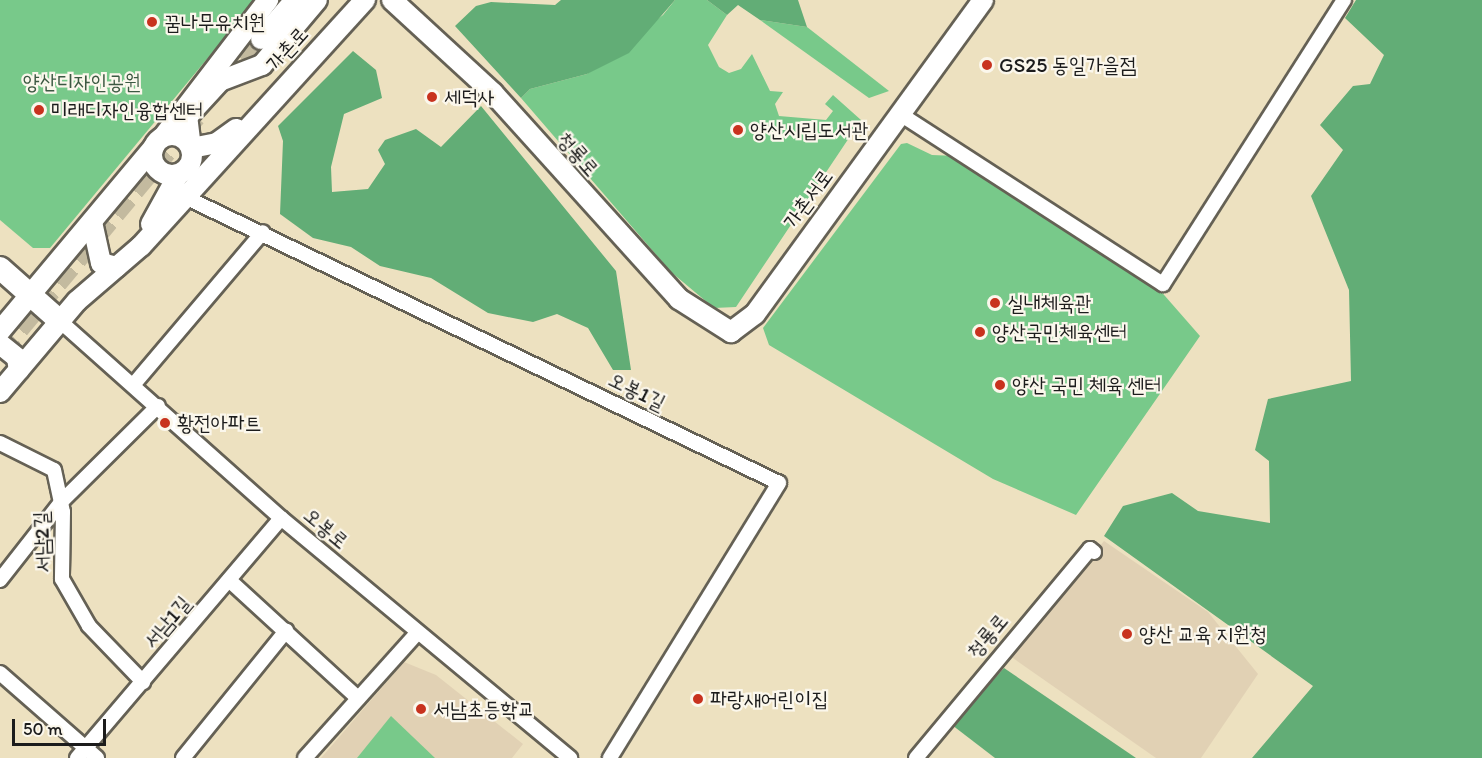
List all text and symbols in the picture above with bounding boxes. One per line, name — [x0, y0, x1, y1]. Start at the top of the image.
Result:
place label: 꿈나무유치원 — [164, 9, 265, 35]
marker: 꿈나무유치원 — [145, 15, 159, 29]
street label: 가촌로 — [261, 22, 313, 76]
place label: GS25 동일가을점 — [999, 52, 1137, 78]
marker: GS25 동일가을점 — [980, 58, 994, 72]
park label: 양산디자인공원 — [23, 69, 141, 95]
place label: 세덕사 — [444, 84, 495, 110]
marker: 세덕사 — [425, 90, 439, 104]
place label: 미래디자인융합센터 — [51, 97, 203, 123]
marker: 미래디자인융합센터 — [32, 103, 46, 117]
place label: 양산시립도서관 — [750, 117, 868, 143]
marker: 양산시립도서관 — [731, 123, 745, 137]
street label: 청룡로 — [552, 127, 604, 181]
street label: 가촌서로 — [778, 164, 838, 234]
place label: 실내체육관 — [1007, 290, 1091, 316]
marker: 실내체육관 — [988, 296, 1002, 310]
place label: 양산국민체육센터 — [992, 319, 1127, 345]
marker: 양산국민체육센터 — [973, 325, 987, 339]
street label: 오봉1길 — [604, 366, 670, 416]
place label: 양산 국민 체육 센터 — [1012, 372, 1161, 398]
marker: 양산 국민 체육 센터 — [993, 378, 1007, 392]
place label: 황전아파트 — [177, 410, 261, 436]
marker: 황전아파트 — [158, 416, 172, 430]
street label: 오봉로 — [298, 502, 354, 554]
street label: 서남2길 — [28, 511, 56, 573]
street label: 서남1길 — [138, 591, 196, 653]
street label: 청룡로 — [961, 608, 1013, 664]
place label: 양산 교육 지원청 — [1139, 621, 1267, 647]
marker: 양산 교육 지원청 — [1120, 627, 1134, 641]
place label: 파랑새어린이집 — [710, 686, 828, 712]
marker: 파랑새어린이집 — [691, 692, 705, 706]
place label: 서남초등학교 — [433, 696, 534, 722]
marker: 서남초등학교 — [414, 702, 428, 716]
scale bar — [15, 707, 110, 745]
text: 50 m — [23, 718, 63, 740]

